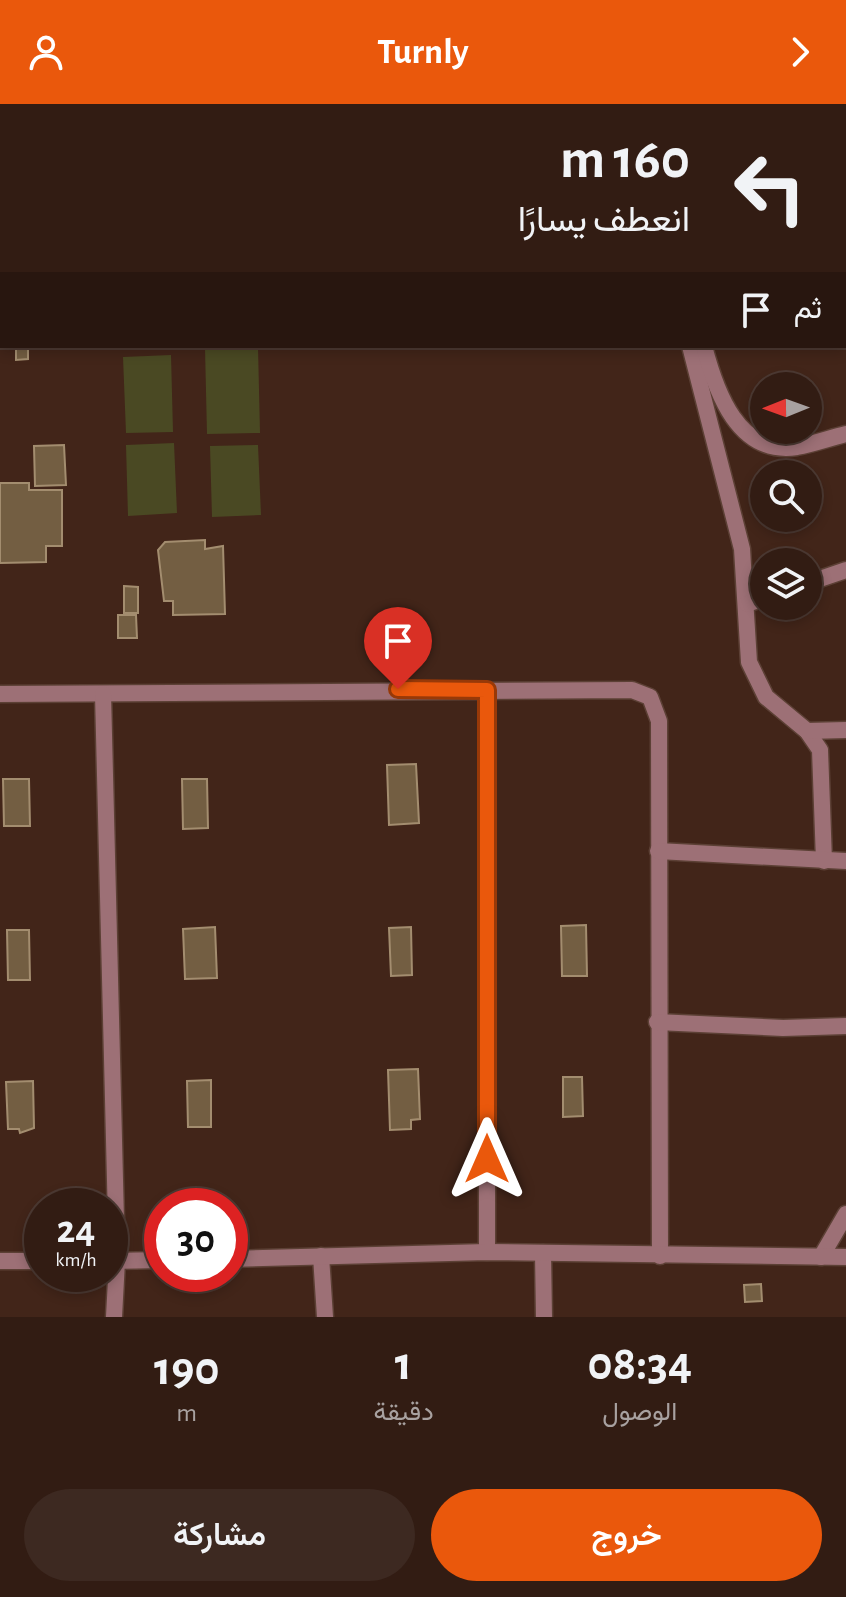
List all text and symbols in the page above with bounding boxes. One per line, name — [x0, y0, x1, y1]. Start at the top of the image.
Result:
icon: person — [24, 30, 68, 74]
icon: forward — [778, 30, 822, 74]
text: Turnly — [377, 34, 469, 70]
text: 160 m — [560, 132, 690, 188]
icon: left — [718, 136, 822, 240]
text: انعطف يسارًا — [518, 202, 690, 238]
icon: arrive — [734, 288, 778, 332]
text: ثم — [794, 294, 822, 324]
north arrow — [750, 372, 822, 444]
map controls — [750, 372, 822, 620]
button: search — [750, 460, 822, 532]
button: layers — [750, 548, 822, 620]
pin — [364, 607, 432, 689]
icon: arrive — [376, 619, 420, 663]
position arrow — [445, 1117, 529, 1201]
speed limit sign: 30 — [144, 1188, 248, 1292]
text: 24 — [57, 1210, 95, 1250]
text: km/h — [55, 1250, 97, 1270]
text: 1 — [395, 1341, 412, 1389]
text: 08:34 — [588, 1341, 692, 1389]
text: 190 — [154, 1346, 219, 1394]
text: دقيقة — [373, 1399, 434, 1425]
text: الوصول — [602, 1399, 677, 1425]
text: m — [176, 1400, 197, 1426]
button: مشاركة — [24, 1489, 415, 1581]
button: خروج — [431, 1489, 822, 1581]

